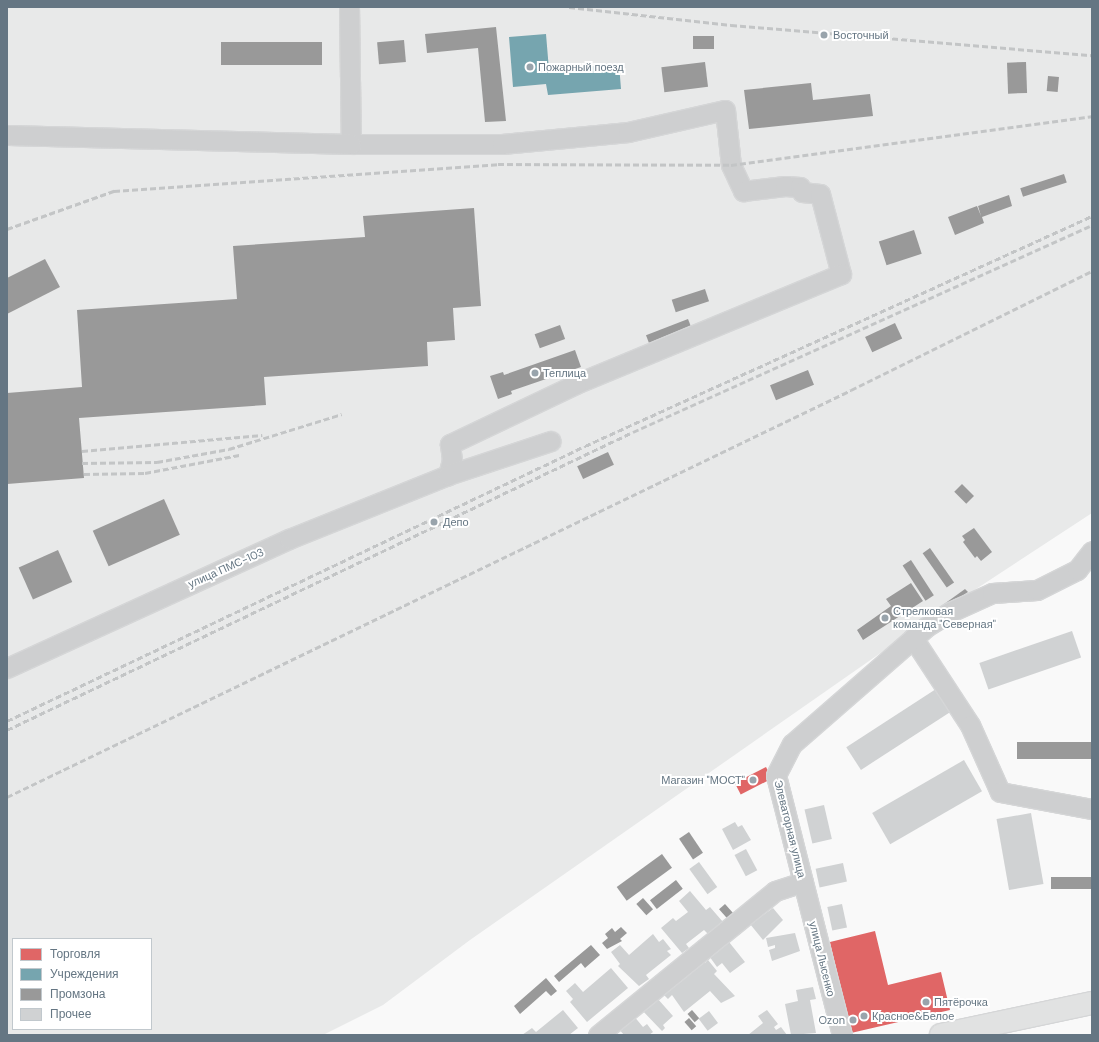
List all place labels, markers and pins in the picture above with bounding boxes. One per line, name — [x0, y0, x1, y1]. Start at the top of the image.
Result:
place label: Восточный — [833, 28, 889, 42]
marker: Восточный — [818, 29, 830, 41]
place label: Пожарный поезд — [538, 60, 624, 74]
marker: Пожарный поезд — [525, 62, 535, 72]
place label: Теплица — [543, 366, 586, 380]
marker: Теплица — [530, 368, 540, 378]
place label: Депо — [443, 515, 469, 529]
marker: Депо — [428, 516, 440, 528]
place label: Стрелковая команда "Северная" — [893, 605, 996, 631]
marker: Стрелковая команда "Северная" — [880, 613, 890, 623]
place label: Магазин "МОСТ" — [661, 773, 745, 787]
marker: Магазин "МОСТ" — [748, 775, 758, 785]
place label: Пятёрочка — [934, 995, 988, 1009]
marker: Пятёрочка — [921, 997, 931, 1007]
place label: Красное&Белое — [872, 1009, 954, 1023]
marker: Красное&Белое — [859, 1011, 869, 1021]
place label: Ozon — [819, 1013, 845, 1027]
marker: Ozon — [848, 1015, 858, 1025]

